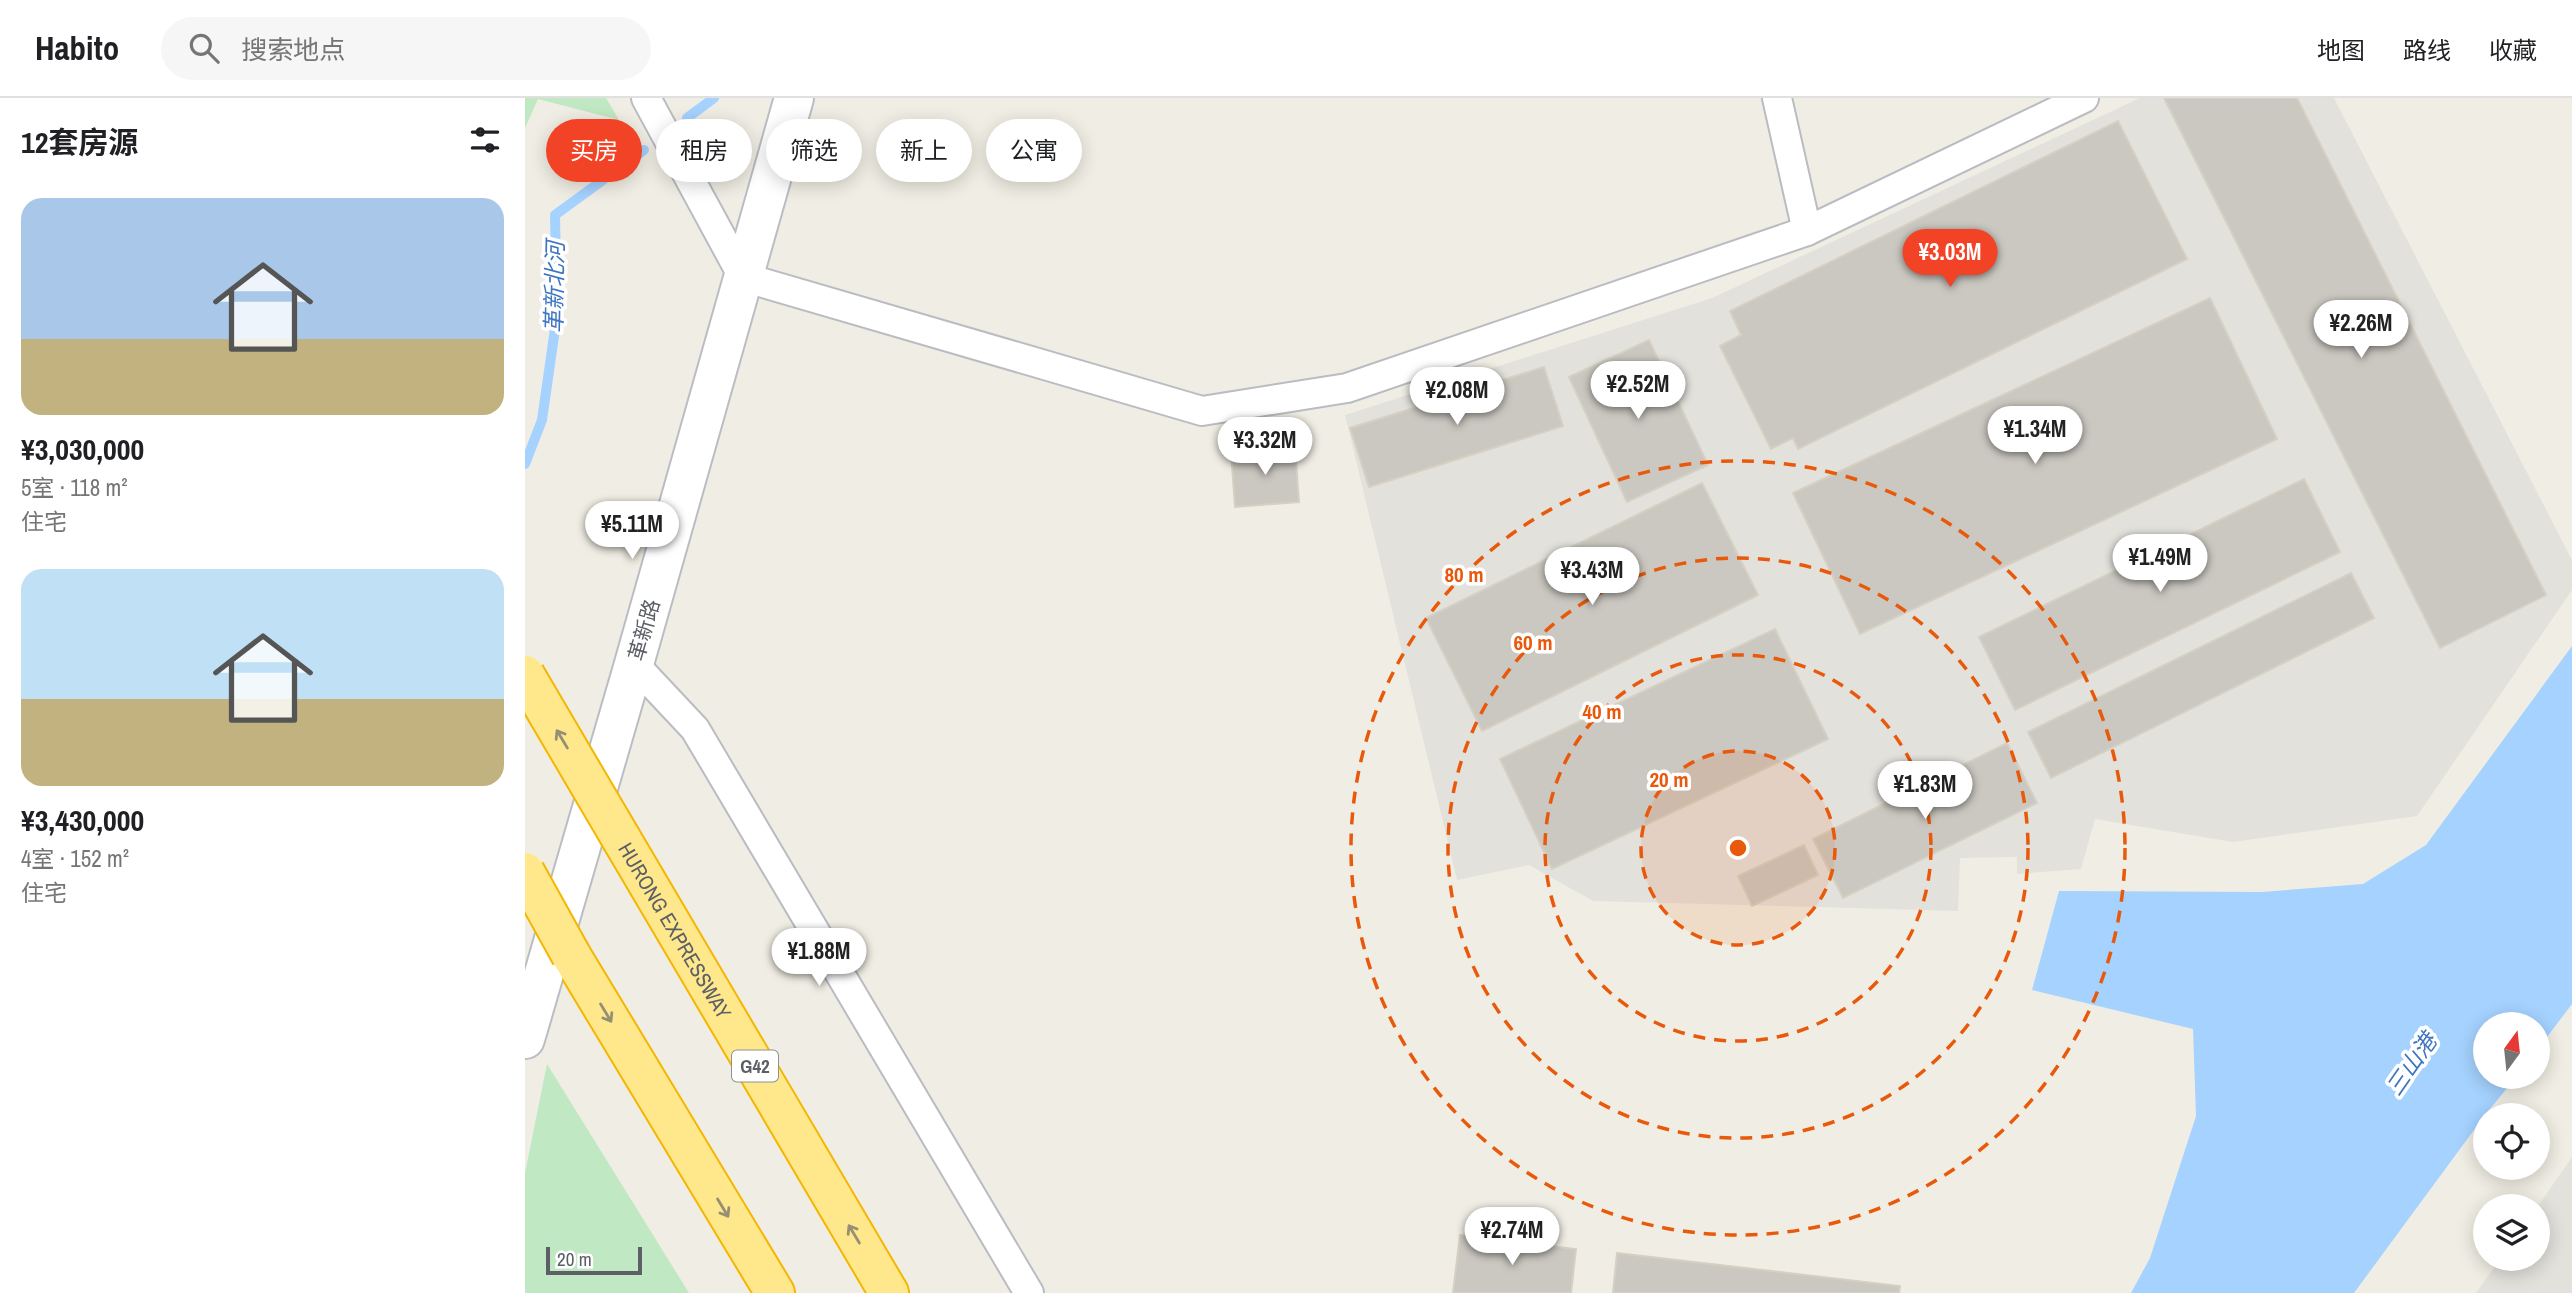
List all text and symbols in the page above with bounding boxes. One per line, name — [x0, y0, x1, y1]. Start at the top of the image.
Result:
search box — [161, 17, 651, 80]
text: Habito — [35, 26, 119, 70]
icon: search — [185, 29, 223, 67]
text: 搜索地点 — [241, 32, 345, 67]
text: 地图 — [2317, 34, 2365, 66]
text: 路线 — [2403, 34, 2451, 66]
text: 收藏 — [2489, 34, 2537, 66]
chip: 买房 — [546, 119, 642, 182]
chip: 租房 — [656, 119, 752, 182]
chip: 筛选 — [766, 119, 862, 182]
chip: 新上 — [876, 119, 972, 182]
chip: 公寓 — [986, 119, 1082, 182]
icon: filters — [466, 121, 504, 159]
text: 12套房源 — [21, 122, 138, 162]
pin: ¥3.03M — [1893, 230, 2007, 289]
text: ¥3.03M — [1919, 236, 1981, 267]
water label: 革新北河 — [538, 237, 570, 333]
icon: home — [200, 244, 326, 370]
pin: ¥2.26M — [2304, 300, 2418, 360]
text: ¥2.26M — [2330, 307, 2392, 338]
pin: ¥2.52M — [1581, 362, 1695, 421]
pin: ¥2.08M — [1400, 368, 1514, 427]
text: ¥2.52M — [1607, 368, 1669, 399]
text: ¥2.08M — [1426, 374, 1488, 405]
pin: ¥1.34M — [1978, 406, 2092, 466]
text: ¥1.34M — [2004, 413, 2066, 444]
pin: ¥3.32M — [1208, 418, 1322, 477]
text: ¥3.32M — [1234, 424, 1296, 455]
text: ¥3,030,000 — [21, 429, 144, 469]
text: 5室 · 118 m² — [21, 472, 128, 503]
pin: ¥5.11M — [575, 502, 689, 561]
text: 住宅 — [21, 506, 67, 537]
text: ¥5.11M — [601, 508, 663, 539]
pin: ¥1.49M — [2103, 534, 2217, 594]
text: ¥1.49M — [2129, 541, 2191, 572]
pin: ¥3.43M — [1535, 547, 1649, 607]
text: ¥3.43M — [1561, 554, 1623, 585]
text: 80 m — [1444, 560, 1484, 589]
street label: 革新路 — [621, 596, 667, 664]
icon: home — [200, 615, 326, 741]
text: 60 m — [1513, 628, 1553, 657]
text: 40 m — [1582, 697, 1622, 726]
one-way arrow — [555, 729, 569, 749]
pin: ¥1.83M — [1868, 762, 1982, 821]
text: 20 m — [1649, 765, 1689, 794]
text: ¥1.83M — [1894, 768, 1956, 799]
text: ¥3,430,000 — [21, 800, 144, 840]
centre of rings — [1726, 836, 1750, 860]
street label: HURONG EXPRESSWAY — [612, 837, 739, 1024]
text: 4室 · 152 m² — [21, 843, 129, 874]
text: 住宅 — [21, 877, 67, 908]
pin: ¥1.88M — [762, 928, 876, 988]
text: ¥1.88M — [788, 935, 850, 966]
one-way arrow — [599, 1003, 613, 1023]
north arrow — [2473, 1012, 2550, 1088]
map controls — [2473, 1012, 2550, 1271]
water label: 三山港 — [2379, 1024, 2445, 1101]
road number: G42 — [732, 1050, 778, 1082]
button: locate — [2473, 1103, 2550, 1180]
button: layers — [2473, 1194, 2550, 1271]
one-way arrow — [717, 1197, 731, 1217]
pin: ¥2.74M — [1455, 1208, 1569, 1267]
text: ¥2.74M — [1481, 1214, 1543, 1245]
one-way arrow — [847, 1225, 861, 1245]
scale bar — [546, 1244, 642, 1276]
text: 20 m — [557, 1246, 592, 1272]

